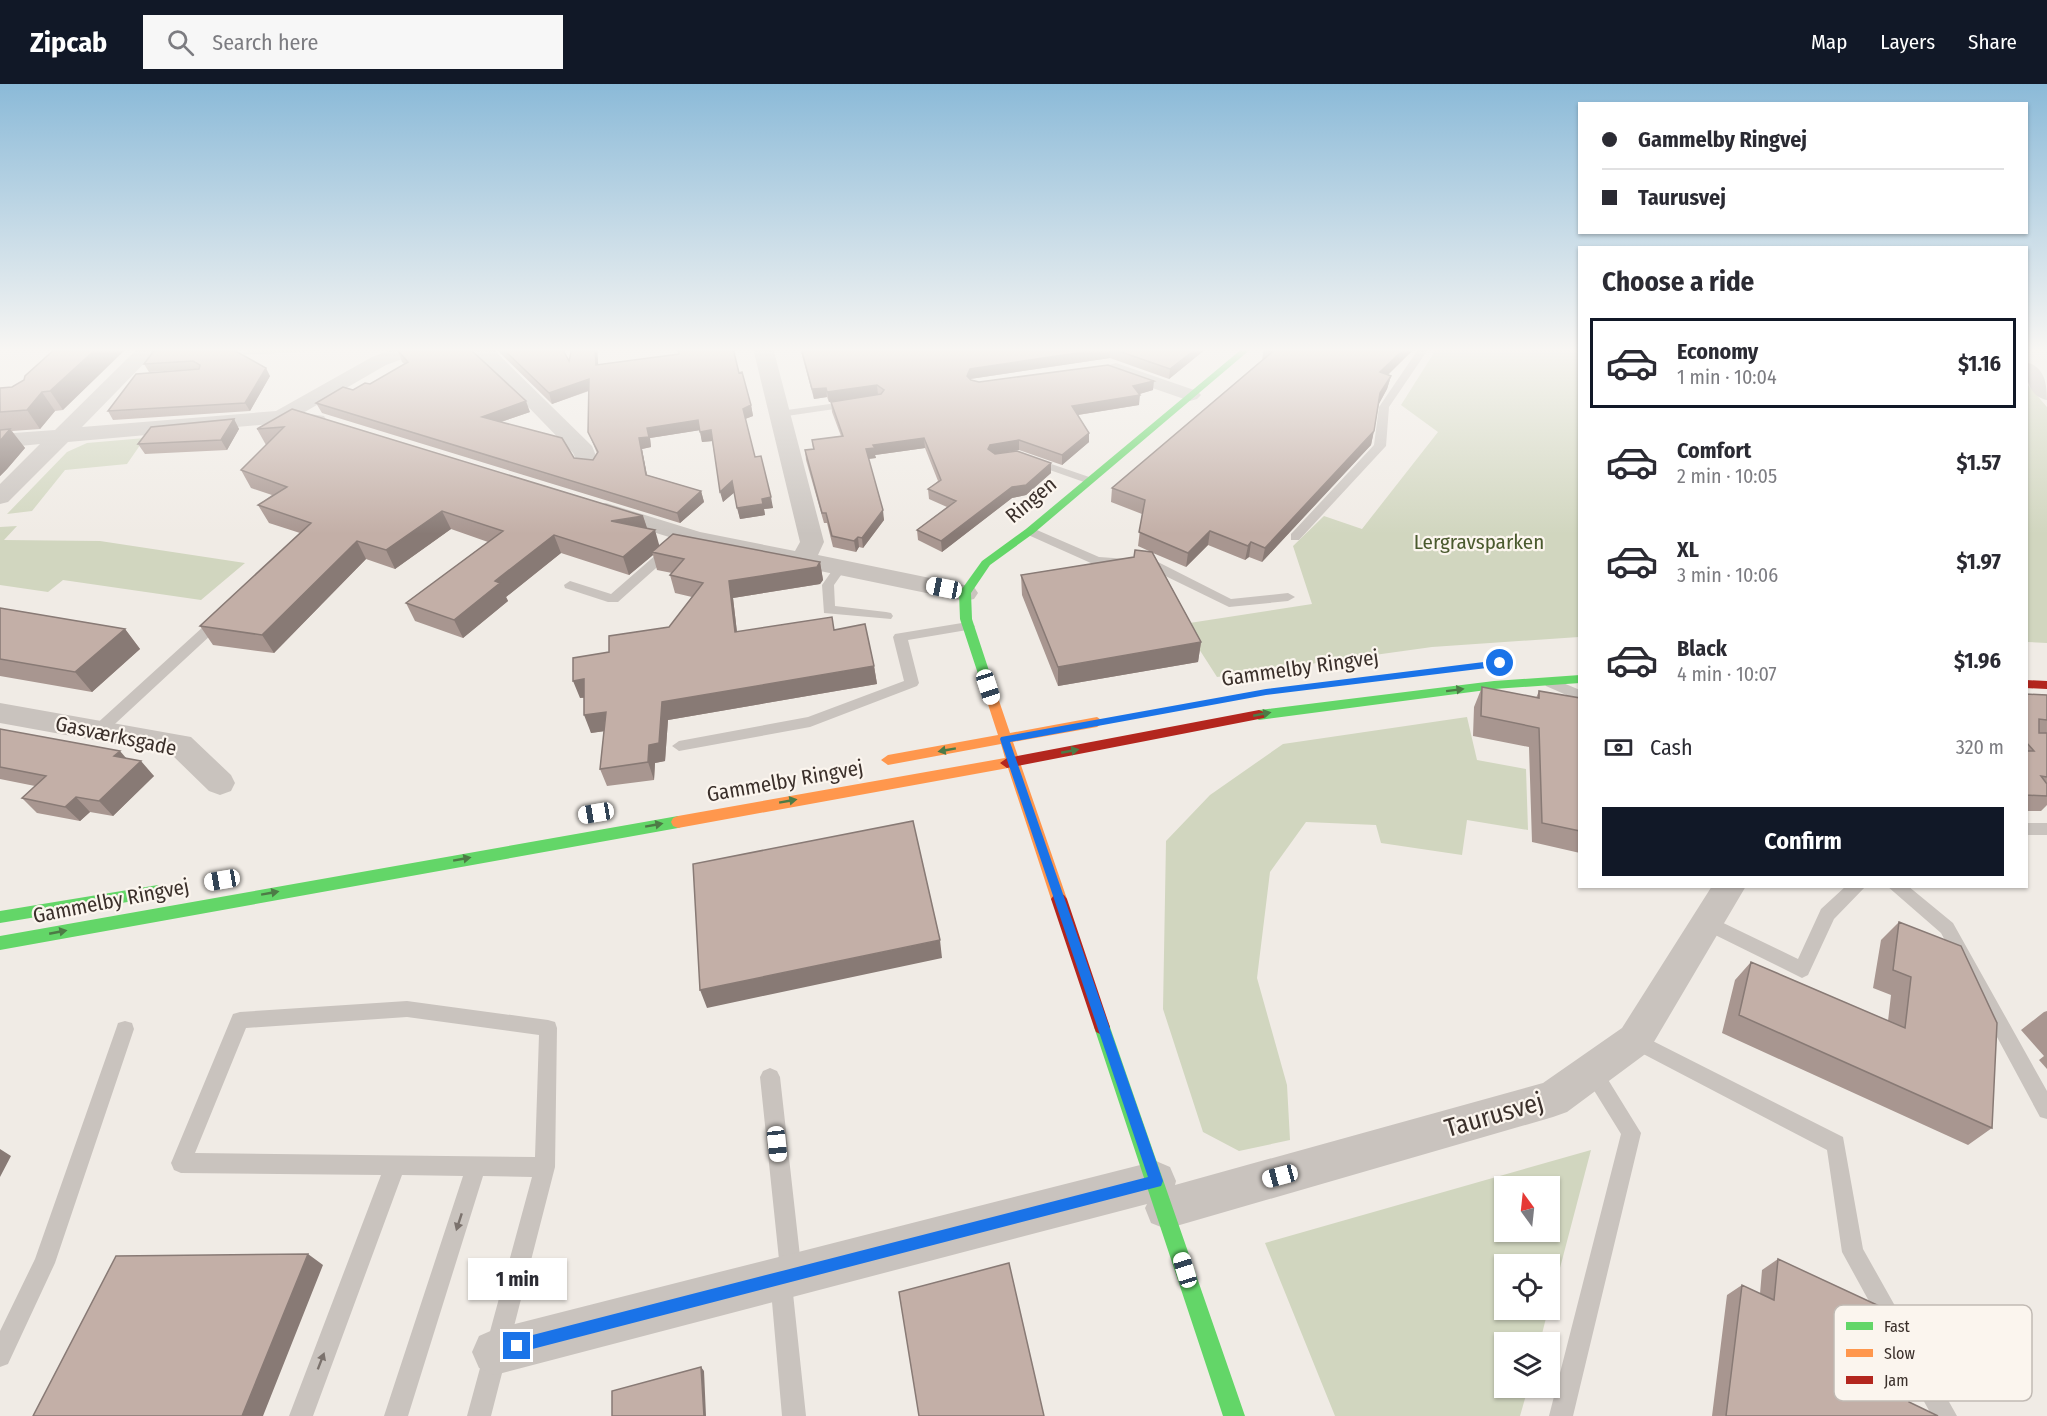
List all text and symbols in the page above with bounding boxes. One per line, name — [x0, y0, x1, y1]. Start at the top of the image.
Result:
search box — [143, 15, 563, 69]
text: Zipcab — [30, 26, 107, 59]
icon: search — [164, 26, 197, 59]
text: Search here — [212, 29, 318, 56]
text: Map — [1811, 29, 1847, 55]
text: Layers — [1880, 29, 1935, 55]
text: Share — [1968, 29, 2017, 55]
text: Gammelby Ringvej — [1638, 126, 1807, 153]
text: Taurusvej — [1638, 184, 1726, 211]
text: Choose a ride — [1602, 266, 1754, 298]
icon: car — [1605, 336, 1659, 390]
text: Economy — [1677, 338, 1758, 365]
text: $1.16 — [1958, 350, 2001, 377]
text: 1 min · 10:04 — [1677, 365, 1777, 389]
icon: car — [1605, 435, 1659, 489]
text: Comfort — [1677, 437, 1751, 464]
text: $1.57 — [1957, 449, 2001, 476]
text: 2 min · 10:05 — [1677, 464, 1777, 488]
street label: Ringen — [1000, 471, 1062, 529]
park label: Lergravsparken — [1414, 529, 1544, 555]
icon: car — [1605, 534, 1659, 588]
text: XL — [1677, 536, 1699, 563]
text: $1.97 — [1956, 548, 2001, 575]
text: 3 min · 10:06 — [1677, 563, 1778, 587]
car — [925, 576, 963, 600]
icon: car — [1605, 633, 1659, 687]
text: Black — [1677, 635, 1727, 662]
street label: Gammelby Ringvej — [1220, 644, 1380, 692]
text: $1.96 — [1954, 647, 2001, 674]
route start — [1486, 649, 1513, 676]
text: 4 min · 10:07 — [1677, 662, 1777, 686]
car — [974, 667, 1002, 707]
one-way arrow — [1446, 685, 1465, 695]
one-way arrow — [1252, 709, 1271, 718]
street label: Gasværksgade — [53, 710, 179, 762]
icon: cash — [1602, 731, 1635, 764]
text: Cash — [1650, 734, 1693, 761]
text: 320 m — [1956, 735, 2004, 759]
one-way arrow — [937, 746, 956, 755]
one-way arrow — [1061, 746, 1080, 755]
street label: Gammelby Ringvej — [705, 754, 865, 808]
one-way arrow — [779, 796, 798, 805]
car — [577, 801, 615, 825]
button: Confirm — [1602, 807, 2004, 876]
one-way arrow — [645, 820, 664, 829]
one-way arrow — [453, 854, 472, 863]
car — [203, 868, 241, 892]
street label: Gammelby Ringvej — [31, 873, 191, 929]
one-way arrow — [261, 888, 280, 897]
one-way arrow — [48, 927, 67, 936]
street label: Taurusvej — [1441, 1086, 1547, 1144]
car — [766, 1125, 788, 1163]
car — [1260, 1163, 1300, 1189]
north arrow — [1494, 1176, 1560, 1242]
map controls — [1494, 1176, 1560, 1398]
one-way arrow — [453, 1213, 463, 1231]
car — [1171, 1250, 1199, 1290]
button: locate — [1494, 1254, 1560, 1320]
callout: 1 min — [468, 1259, 566, 1301]
text: 1 min — [496, 1267, 539, 1291]
legend — [1834, 1305, 2032, 1401]
text: Fast — [1884, 1317, 1911, 1336]
route end — [503, 1332, 530, 1359]
button: layers — [1494, 1332, 1560, 1398]
text: Slow — [1884, 1344, 1915, 1363]
one-way arrow — [317, 1352, 327, 1370]
text: Jam — [1884, 1371, 1909, 1390]

